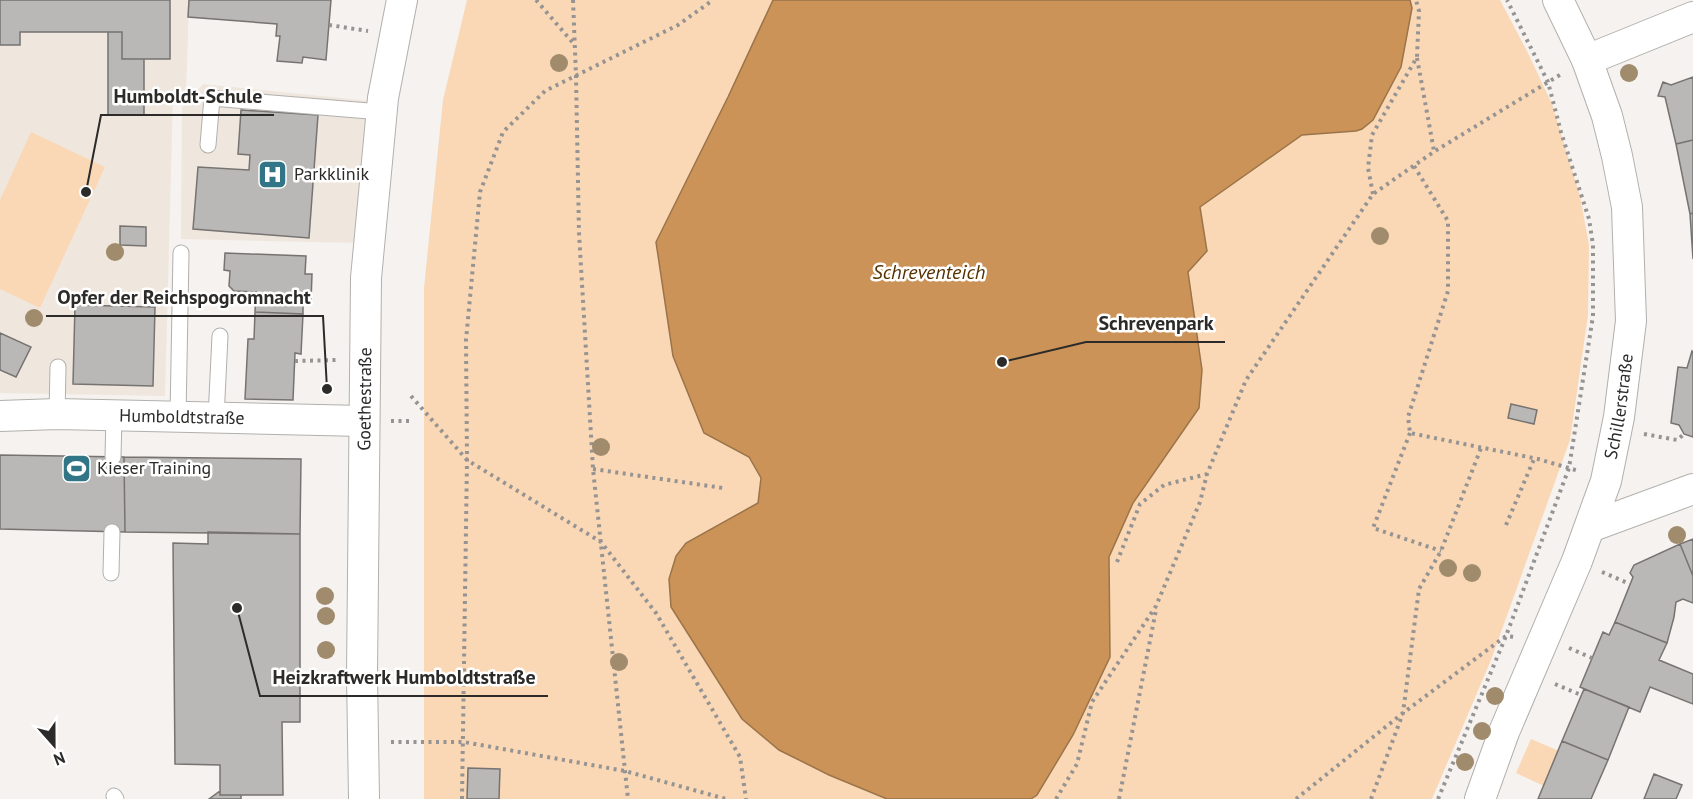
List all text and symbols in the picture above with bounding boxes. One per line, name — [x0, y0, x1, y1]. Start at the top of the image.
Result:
callout: Humboldt-Schule — [101, 77, 274, 115]
text: Humboldt-Schule — [114, 83, 262, 109]
hospital icon: Parkklinik — [257, 158, 289, 190]
place label: Parkklinik — [294, 162, 369, 185]
water label: Schreventeich — [873, 259, 985, 285]
callout: Opfer der Reichspogromnacht — [46, 278, 323, 316]
text: Opfer der Reichspogromnacht — [57, 284, 311, 310]
callout: Schrevenpark — [1086, 304, 1225, 342]
text: Schrevenpark — [1098, 310, 1214, 336]
street label: Goethestraße — [352, 347, 376, 451]
street label: Schillerstraße — [1599, 352, 1638, 461]
street label: Humboldtstraße — [119, 403, 245, 429]
sports icon: Kieser Training — [60, 452, 92, 484]
place label: Kieser Training — [97, 456, 211, 479]
callout: Heizkraftwerk Humboldtstraße — [260, 658, 548, 696]
text: Heizkraftwerk Humboldtstraße — [272, 664, 536, 690]
north arrow — [24, 715, 84, 775]
text: N — [51, 748, 68, 770]

